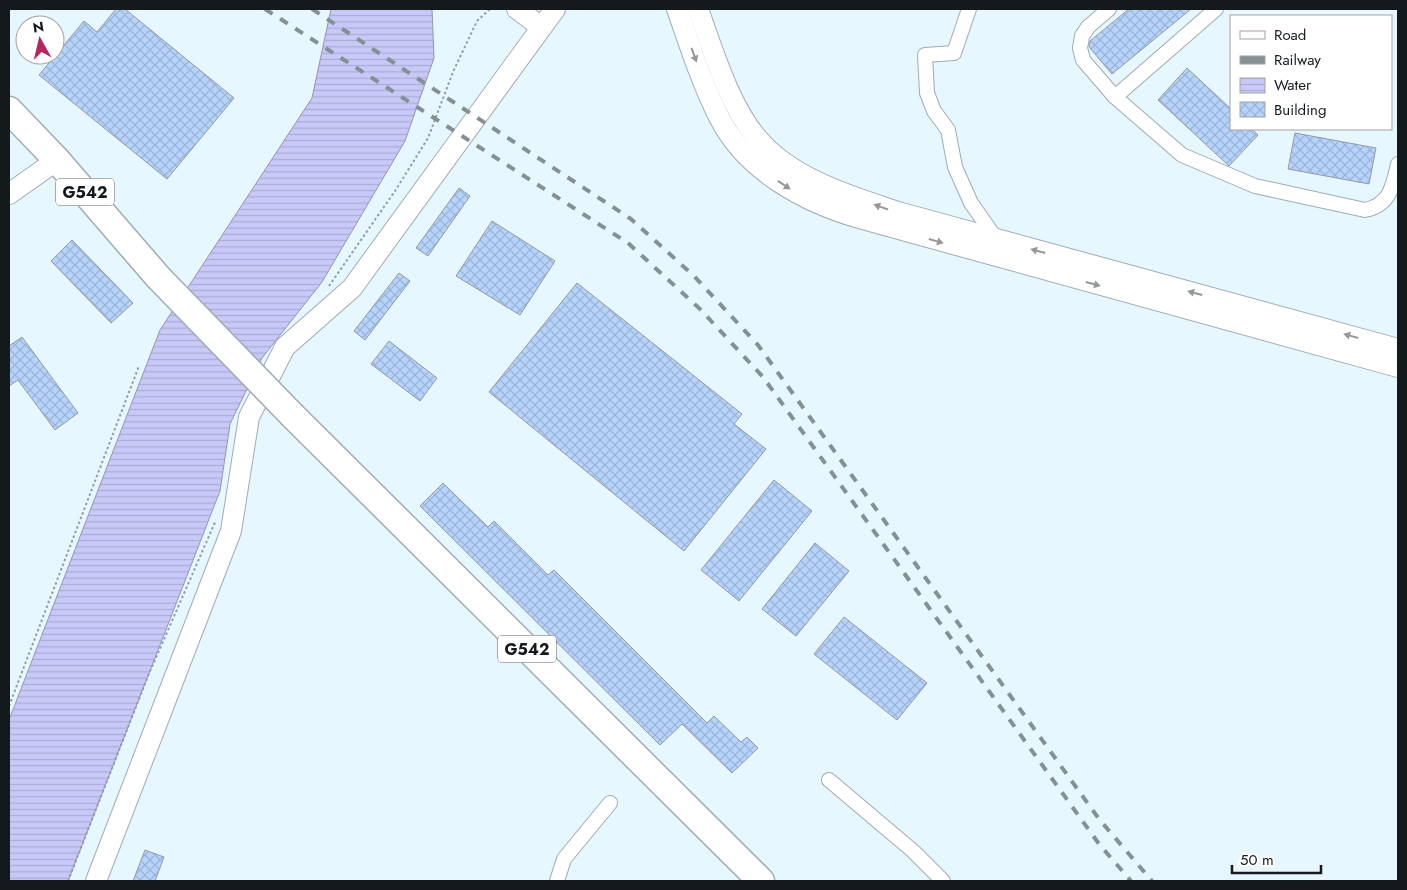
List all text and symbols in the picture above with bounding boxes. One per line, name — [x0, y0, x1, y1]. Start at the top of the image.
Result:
north arrow — [15, 15, 65, 65]
legend — [1230, 15, 1392, 130]
text: N — [31, 16, 45, 38]
text: Road — [1274, 24, 1306, 46]
one-way arrow — [690, 47, 698, 62]
text: Railway — [1274, 49, 1321, 71]
text: Water — [1274, 74, 1312, 96]
text: Building — [1274, 99, 1326, 121]
road number: G542 — [56, 178, 114, 206]
one-way arrow — [777, 180, 791, 190]
one-way arrow — [874, 202, 889, 210]
one-way arrow — [928, 237, 943, 245]
one-way arrow — [1030, 247, 1045, 255]
one-way arrow — [1085, 280, 1100, 288]
one-way arrow — [1187, 289, 1202, 297]
one-way arrow — [1344, 332, 1359, 340]
road number: G542 — [498, 636, 556, 662]
scale bar — [1232, 842, 1321, 874]
text: 50 m — [1240, 849, 1274, 871]

